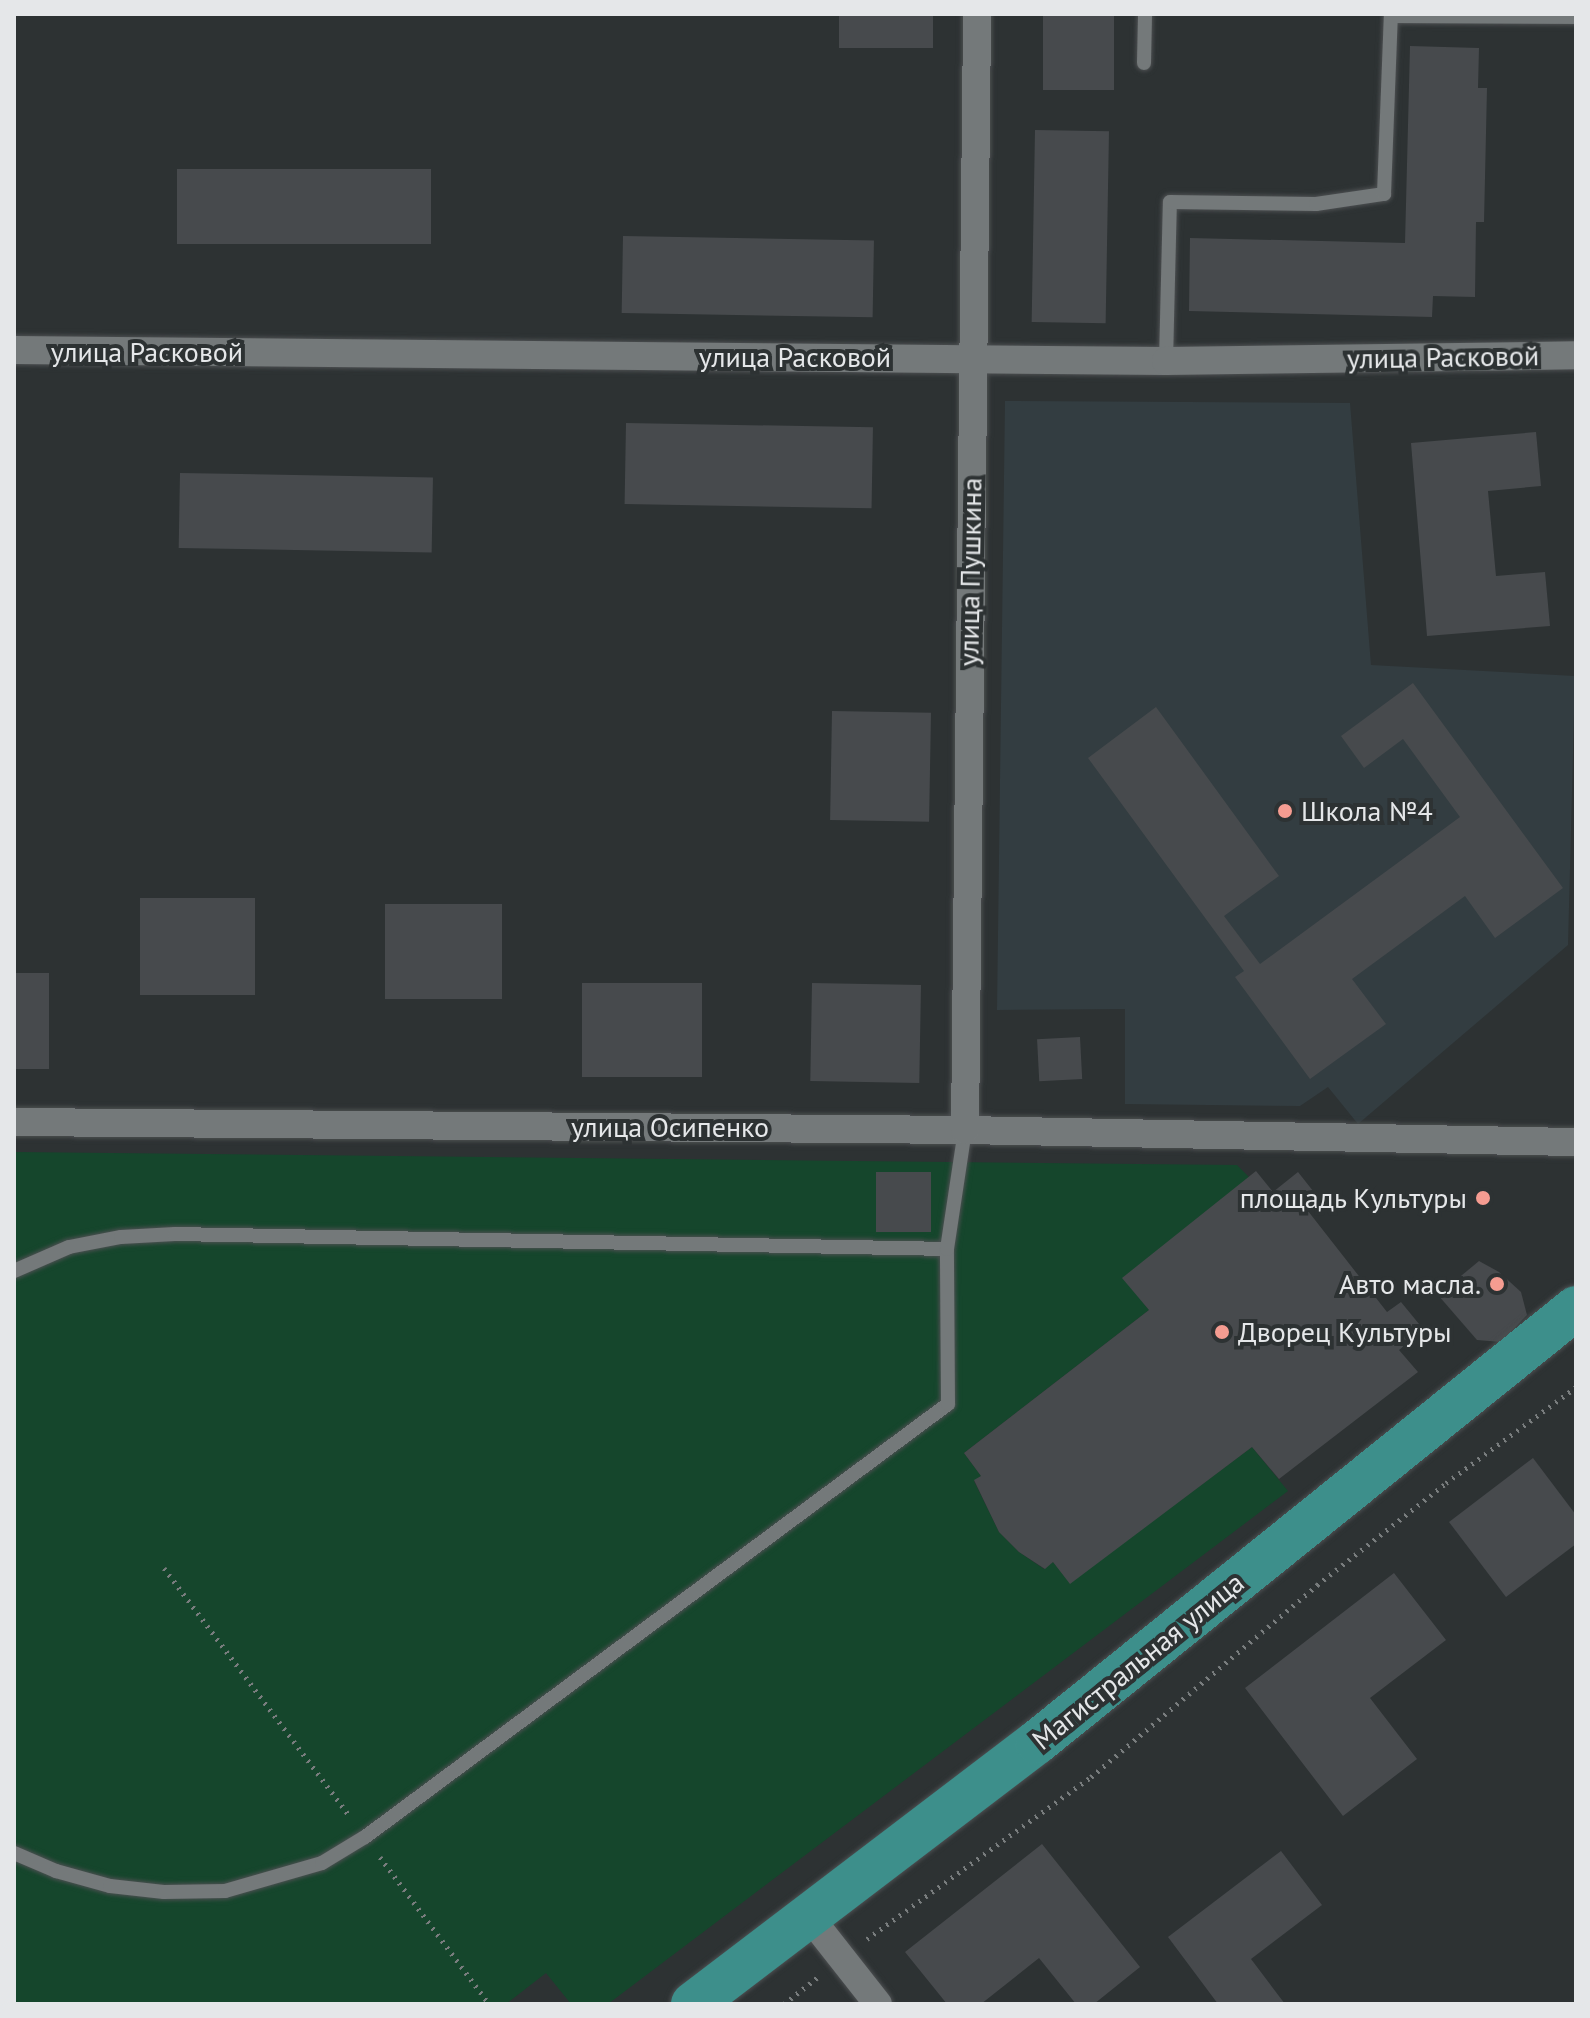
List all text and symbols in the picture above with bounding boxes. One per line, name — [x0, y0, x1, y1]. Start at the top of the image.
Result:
street label: улица Расковой — [51, 335, 243, 369]
street label: улица Расковой — [1347, 339, 1539, 375]
street label: улица Расковой — [699, 340, 891, 374]
street label: улица Пушкина — [952, 477, 988, 667]
place label: Школа №4 — [1301, 794, 1433, 828]
marker: Школа №4 — [1276, 802, 1294, 820]
street label: улица Осипенко — [571, 1110, 769, 1144]
place label: площадь Культуры — [1239, 1181, 1467, 1215]
marker: площадь Культуры — [1474, 1189, 1492, 1207]
place label: Авто масла. — [1339, 1267, 1481, 1301]
marker: Авто масла. — [1488, 1275, 1506, 1293]
place label: Дворец Культуры — [1238, 1315, 1452, 1349]
marker: Дворец Культуры — [1213, 1323, 1231, 1341]
street label: Магистральная улица — [1026, 1565, 1250, 1757]

